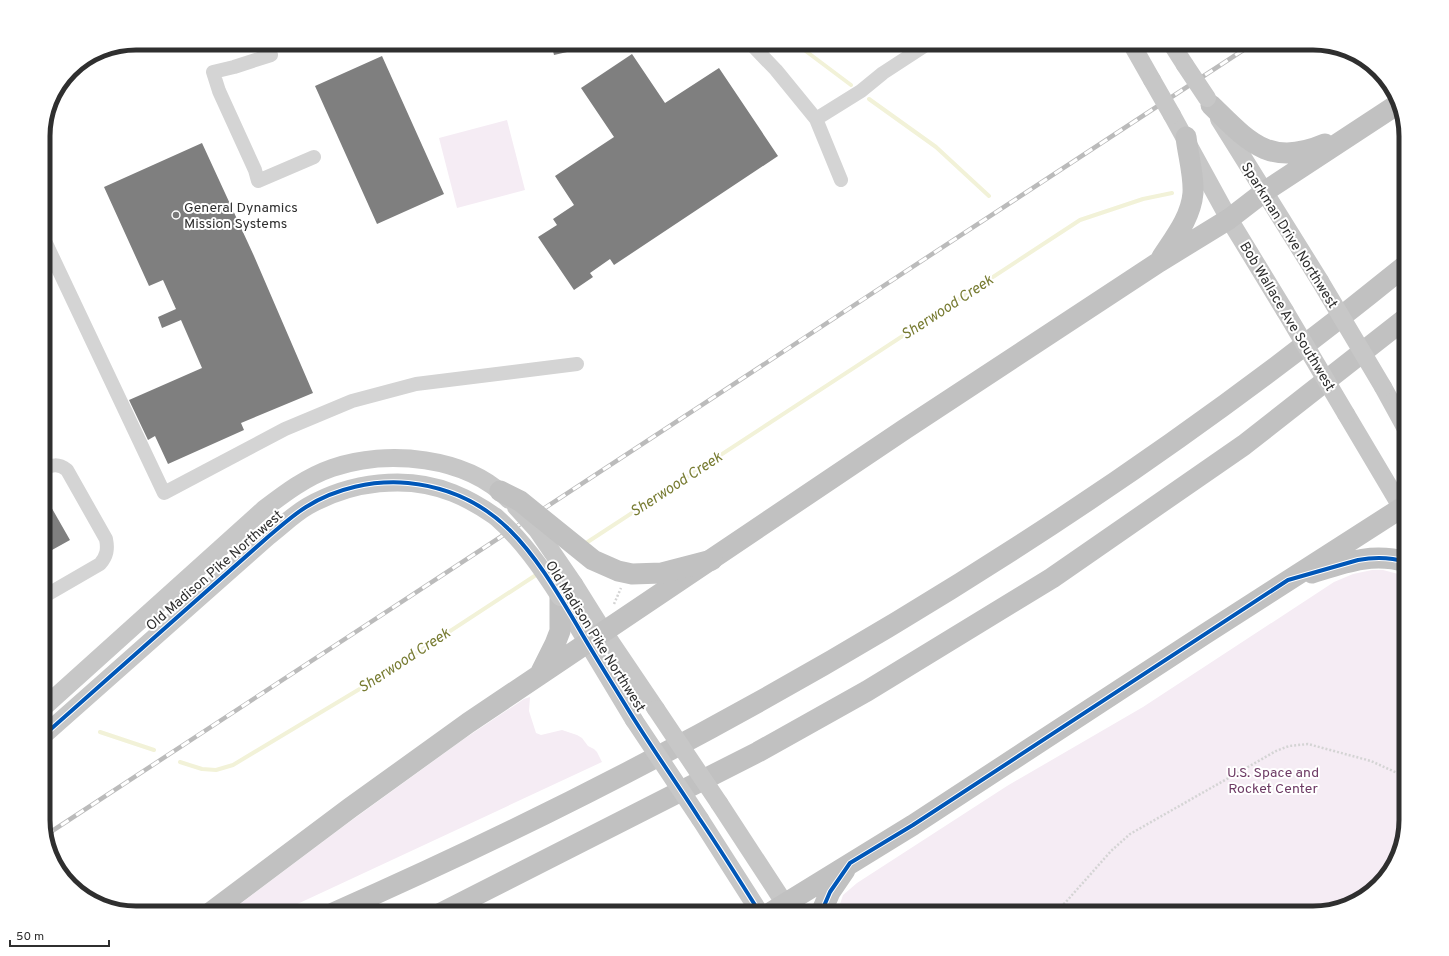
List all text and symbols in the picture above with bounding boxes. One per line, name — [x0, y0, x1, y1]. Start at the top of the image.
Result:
street label: Sparkman Drive Northwest — [1237, 160, 1341, 312]
place label: General Dynamics Mission Systems — [184, 200, 298, 233]
marker: General Dynamics Mission Systems — [171, 210, 181, 220]
street label: Bob Wallace Ave Southwest — [1235, 239, 1338, 395]
water label: Sherwood Creek — [898, 271, 998, 345]
water label: Sherwood Creek — [627, 448, 727, 522]
street label: Old Madison Pike Northwest — [143, 507, 287, 635]
street label: Old Madison Pike Northwest — [541, 558, 648, 716]
water label: Sherwood Creek — [355, 624, 455, 698]
park label: U.S. Space and Rocket Center — [1227, 765, 1319, 798]
scale bar — [10, 922, 109, 948]
text: 50 m — [16, 929, 44, 945]

